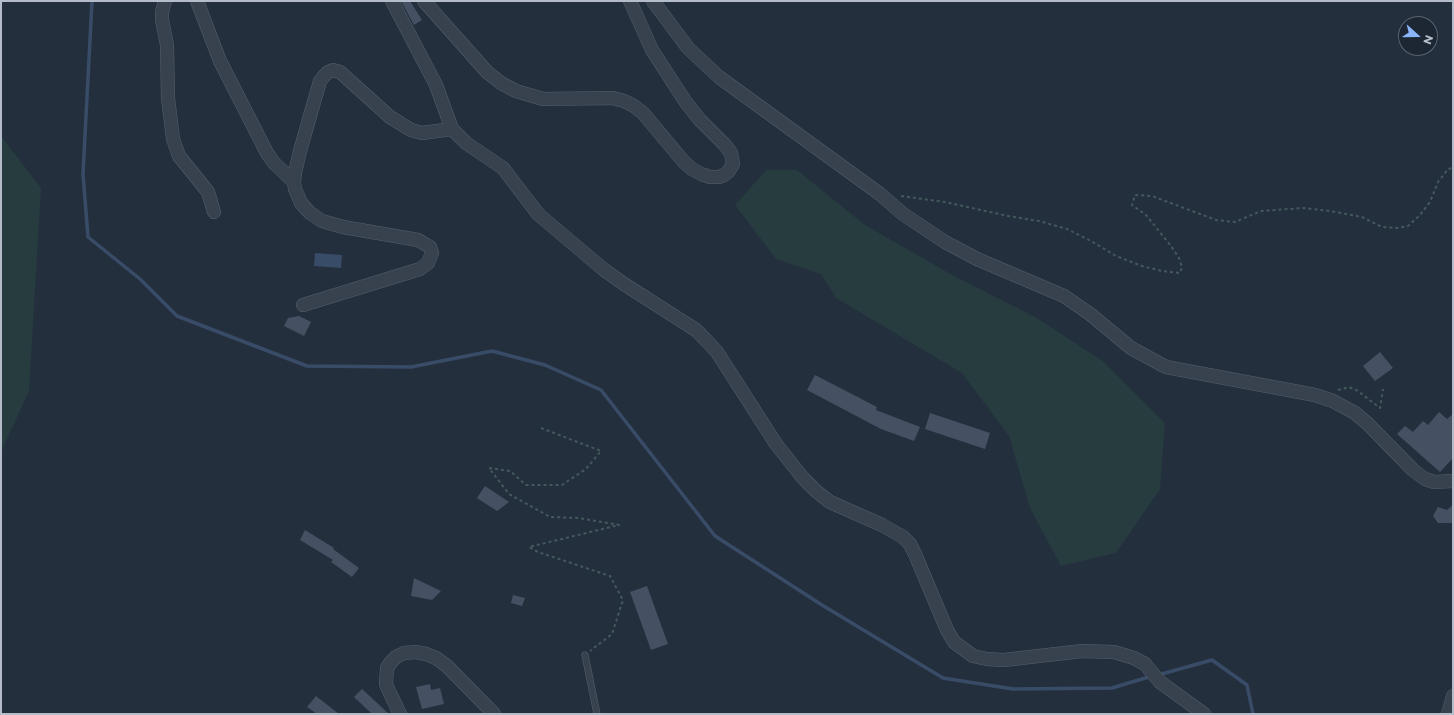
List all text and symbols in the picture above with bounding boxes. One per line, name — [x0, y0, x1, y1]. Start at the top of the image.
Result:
north arrow — [1398, 16, 1438, 56]
text: N — [1420, 33, 1436, 47]

